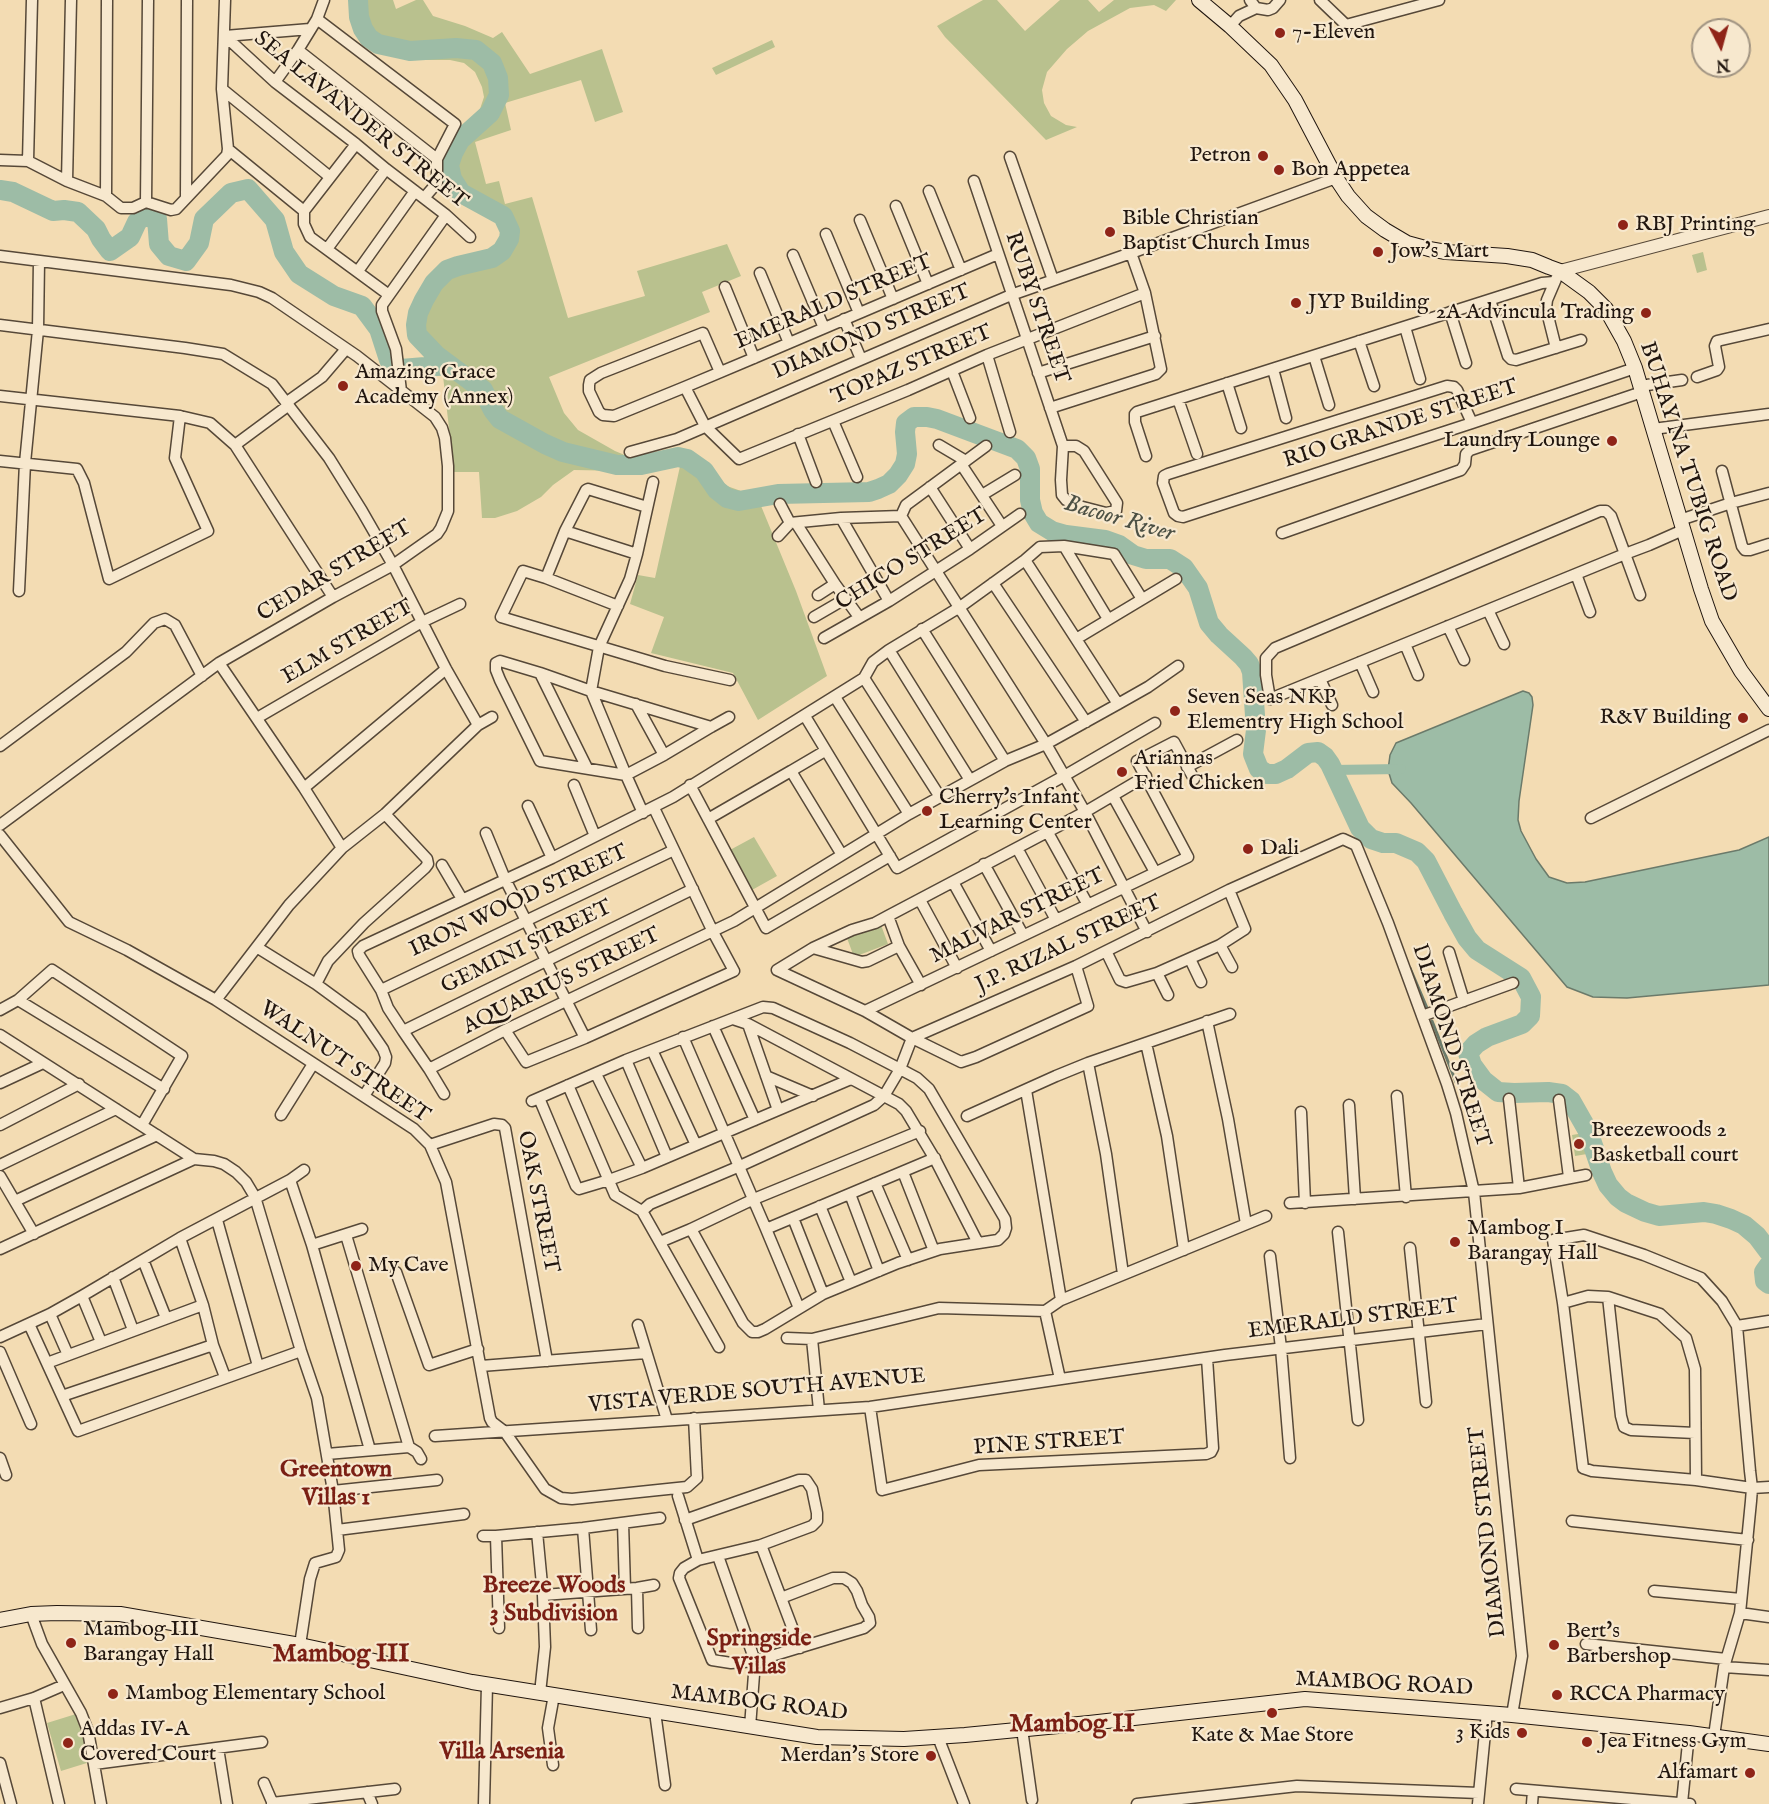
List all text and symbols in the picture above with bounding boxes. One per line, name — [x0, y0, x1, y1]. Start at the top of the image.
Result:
north arrow — [1691, 18, 1751, 78]
place label: 7-Eleven — [1292, 20, 1375, 46]
marker: 7-Eleven — [1273, 26, 1287, 40]
street label: SEA LAVANDER STREET — [248, 27, 472, 215]
text: N — [1715, 53, 1731, 75]
place label: Petron — [1189, 143, 1251, 169]
marker: Petron — [1256, 149, 1270, 163]
place label: Bon Appetea — [1291, 157, 1410, 183]
marker: Bon Appetea — [1272, 163, 1286, 177]
place label: Bible Christian Baptist Church Imus — [1122, 206, 1310, 258]
place label: RBJ Printing — [1635, 212, 1755, 238]
marker: RBJ Printing — [1616, 218, 1630, 232]
marker: Bible Christian Baptist Church Imus — [1103, 225, 1117, 239]
street label: RUBY STREET — [998, 229, 1074, 387]
place label: Jow's Mart — [1390, 239, 1489, 265]
marker: Jow's Mart — [1371, 245, 1385, 259]
street label: EMERALD STREET — [732, 250, 936, 356]
street label: DIAMOND STREET — [769, 279, 975, 387]
place label: JYP Building — [1308, 290, 1429, 316]
marker: JYP Building — [1289, 296, 1303, 310]
place label: 2A Advincula Trading — [1436, 300, 1634, 326]
marker: 2A Advincula Trading — [1639, 306, 1653, 320]
street label: TOPAZ STREET — [828, 320, 996, 412]
street label: BUHAY NA TUBIG ROAD — [1632, 339, 1742, 605]
place label: Amazing Grace Academy (Annex) — [355, 360, 513, 412]
street label: RIO GRANDE STREET — [1281, 375, 1521, 475]
marker: Amazing Grace Academy (Annex) — [336, 379, 350, 393]
place label: Laundry Lounge — [1443, 428, 1600, 454]
marker: Laundry Lounge — [1605, 434, 1619, 448]
water label: Bacoor River — [1060, 491, 1178, 549]
street label: CHICO STREET — [832, 503, 992, 617]
street label: CEDAR STREET — [253, 516, 417, 628]
street label: ELM STREET — [278, 595, 418, 691]
place label: Seven Seas NKP Elementry High School — [1187, 685, 1403, 736]
marker: Seven Seas NKP Elementry High School — [1168, 704, 1182, 718]
place label: R&V Building — [1600, 705, 1731, 731]
marker: R&V Building — [1736, 711, 1750, 725]
place label: Ariannas Fried Chicken — [1134, 746, 1264, 798]
marker: Ariannas Fried Chicken — [1115, 765, 1129, 779]
place label: Cherry's Infant Learning Center — [939, 785, 1092, 836]
marker: Cherry's Infant Learning Center — [920, 804, 934, 818]
place label: Dali — [1260, 836, 1299, 862]
street label: IRON WOOD STREET — [406, 840, 632, 964]
marker: Dali — [1241, 842, 1255, 856]
street label: MALVAR STREET — [927, 863, 1109, 971]
street label: J.P. RIZAL STREET — [972, 890, 1166, 1000]
street label: GEMINI STREET — [437, 895, 617, 1001]
street label: AQUARIUS STREET — [459, 923, 665, 1041]
street label: DIAMOND STREET — [1405, 941, 1495, 1151]
street label: WALNUT STREET — [254, 996, 434, 1130]
place label: Breezewoods 2 Basketball court — [1591, 1118, 1738, 1170]
street label: OAK STREET — [510, 1129, 564, 1275]
marker: Breezewoods 2 Basketball court — [1572, 1137, 1586, 1151]
place label: Mambog I Barangay Hall — [1467, 1216, 1598, 1268]
marker: Mambog I Barangay Hall — [1448, 1235, 1462, 1249]
place label: My Cave — [368, 1253, 449, 1279]
marker: My Cave — [349, 1259, 363, 1273]
street label: EMERALD STREET — [1247, 1294, 1459, 1346]
street label: VISTA VERDE SOUTH AVENUE — [587, 1364, 927, 1420]
street label: DIAMOND STREET — [1465, 1425, 1513, 1639]
street label: PINE STREET — [972, 1426, 1126, 1462]
district label: Greentown Villas 1 — [280, 1457, 392, 1513]
district label: Breeze Woods 3 Subdivision — [483, 1573, 625, 1629]
place label: Mambog III Barangay Hall — [83, 1617, 214, 1669]
place label: Bert's Barbershop — [1566, 1619, 1671, 1670]
district label: Springside Villas — [707, 1626, 811, 1682]
marker: Mambog III Barangay Hall — [64, 1636, 78, 1650]
marker: Bert's Barbershop — [1547, 1638, 1561, 1652]
district label: Mambog III — [273, 1640, 409, 1672]
street label: MAMBOG ROAD — [1294, 1667, 1474, 1703]
street label: MAMBOG ROAD — [669, 1680, 849, 1728]
place label: Mambog Elementary School — [125, 1681, 385, 1707]
place label: RCCA Pharmacy — [1569, 1682, 1725, 1708]
marker: Mambog Elementary School — [106, 1687, 120, 1701]
marker: RCCA Pharmacy — [1550, 1688, 1564, 1702]
marker: Kate & Mae Store — [1265, 1706, 1279, 1720]
district label: Mambog II — [1009, 1710, 1135, 1742]
place label: Addas IV-A Covered Court — [80, 1717, 216, 1768]
place label: 3 Kids — [1456, 1720, 1510, 1746]
place label: Kate & Mae Store — [1190, 1723, 1354, 1749]
marker: 3 Kids — [1515, 1726, 1529, 1740]
place label: Jea Fitness Gym — [1599, 1729, 1747, 1755]
marker: Jea Fitness Gym — [1580, 1735, 1594, 1749]
marker: Addas IV-A Covered Court — [61, 1736, 75, 1750]
district label: Villa Arsenia — [440, 1739, 564, 1767]
place label: Merdan's Store — [780, 1743, 919, 1769]
marker: Merdan's Store — [924, 1749, 938, 1763]
place label: Alfamart — [1657, 1760, 1738, 1786]
marker: Alfamart — [1743, 1766, 1757, 1780]

